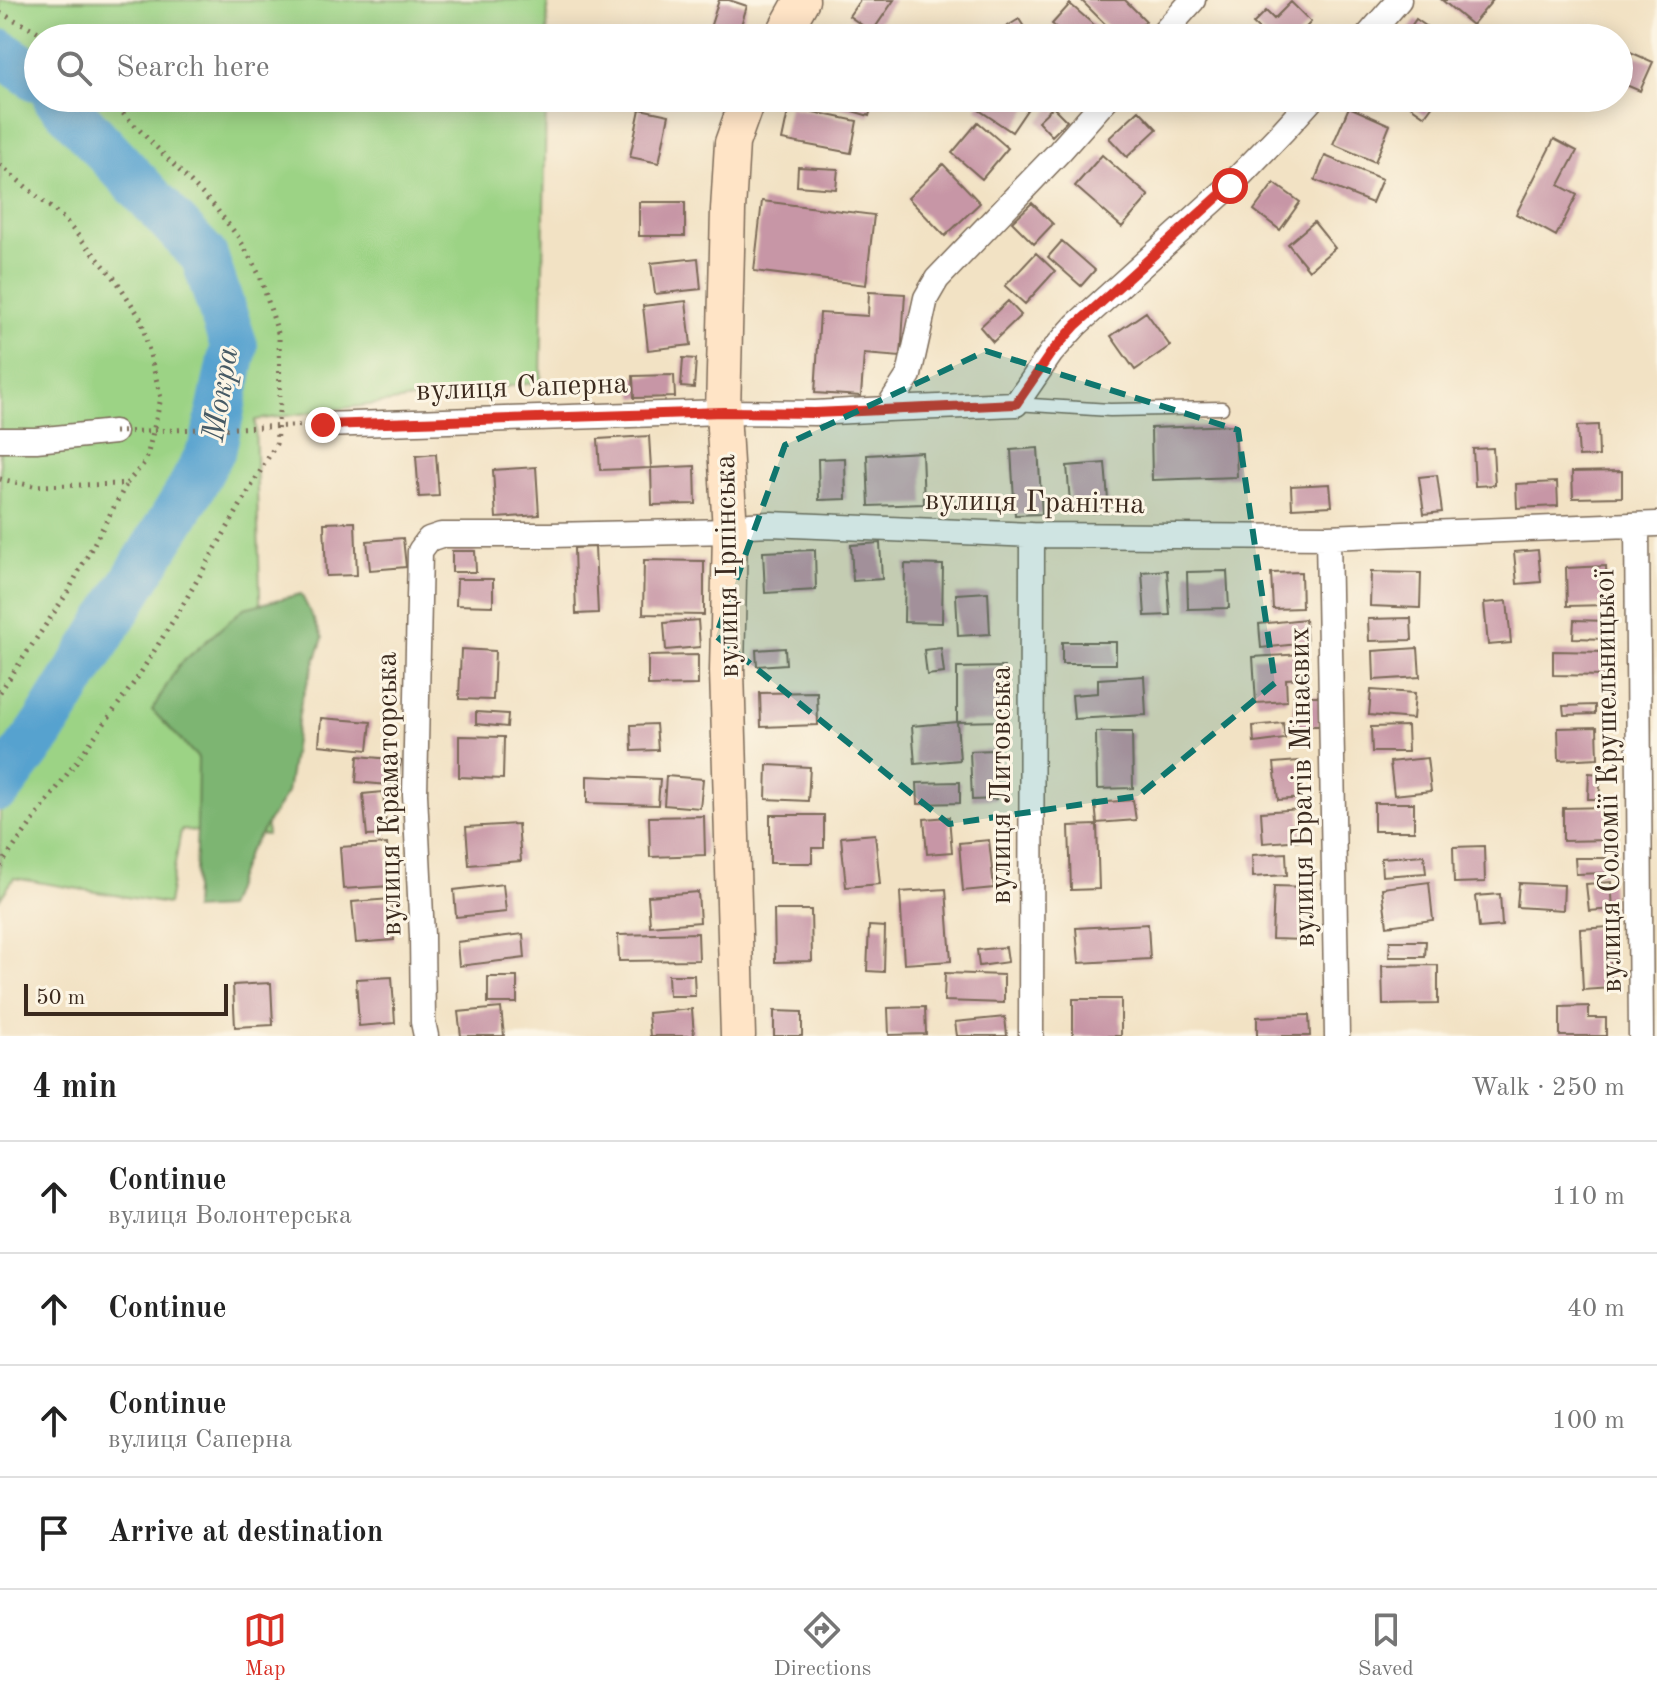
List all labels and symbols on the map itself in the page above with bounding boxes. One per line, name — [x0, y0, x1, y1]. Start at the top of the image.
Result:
route start — [1212, 168, 1248, 204]
water label: Мокра — [199, 345, 245, 445]
street label: вулиця Саперна — [415, 369, 629, 407]
route end — [305, 407, 341, 443]
street label: вулиця Ірпінська — [711, 454, 745, 678]
street label: вулиця Гранітна — [925, 486, 1145, 520]
street label: вулиця Соломії Крушельницької — [1590, 568, 1628, 993]
street label: вулиця Братів Мінаєвих — [1285, 626, 1321, 948]
street label: вулиця Краматорська — [373, 651, 407, 937]
street label: вулиця Литовська — [987, 666, 1017, 904]
scale bar — [24, 980, 228, 1016]

